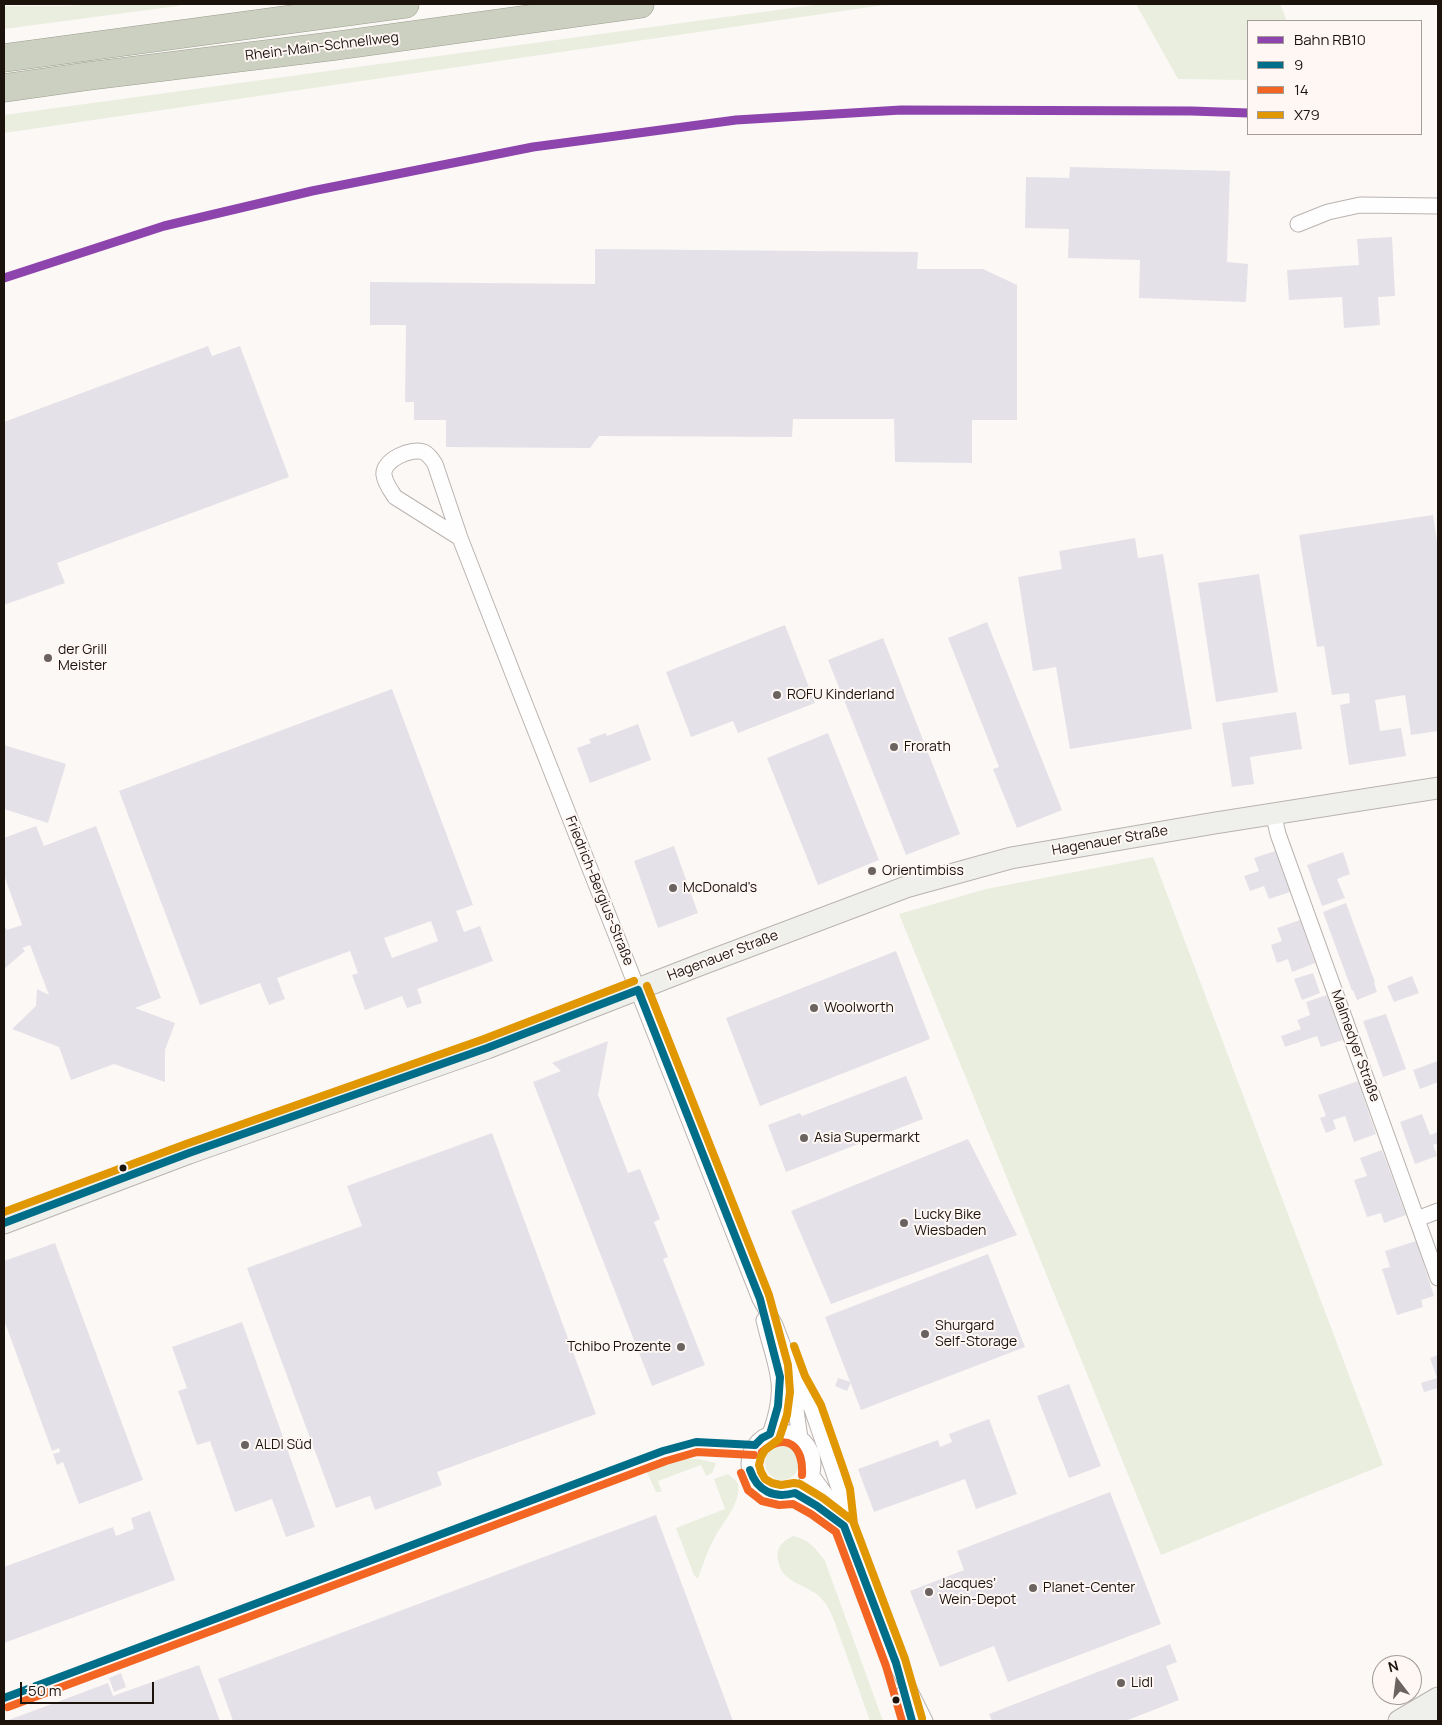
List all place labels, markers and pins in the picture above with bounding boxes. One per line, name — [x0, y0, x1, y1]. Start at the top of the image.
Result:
place label: der Grill Meister — [58, 642, 107, 674]
marker: der Grill Meister — [42, 652, 54, 664]
place label: ROFU Kinderland — [787, 687, 895, 703]
marker: ROFU Kinderland — [771, 689, 783, 701]
place label: Frorath — [904, 739, 951, 755]
marker: Frorath — [888, 741, 900, 753]
place label: Orientimbiss — [882, 863, 964, 879]
marker: Orientimbiss — [866, 865, 878, 877]
place label: McDonald's — [683, 880, 757, 896]
marker: McDonald's — [667, 882, 679, 894]
place label: Woolworth — [824, 1000, 894, 1016]
marker: Woolworth — [808, 1002, 820, 1014]
place label: Asia Supermarkt — [814, 1130, 920, 1146]
marker: Asia Supermarkt — [798, 1132, 810, 1144]
unlabelled marker — [118, 1163, 128, 1173]
place label: Lucky Bike Wiesbaden — [914, 1207, 986, 1240]
marker: Lucky Bike Wiesbaden — [898, 1217, 910, 1229]
place label: Shurgard Self-Storage — [935, 1318, 1017, 1350]
marker: Shurgard Self-Storage — [919, 1328, 931, 1340]
place label: Tchibo Prozente — [567, 1339, 671, 1355]
marker: Tchibo Prozente — [675, 1341, 687, 1353]
place label: ALDI Süd — [255, 1437, 312, 1453]
marker: ALDI Süd — [239, 1439, 251, 1451]
place label: Jacques’ Wein-Depot — [939, 1576, 1016, 1608]
place label: Planet-Center — [1043, 1580, 1135, 1596]
marker: Planet-Center — [1027, 1582, 1039, 1594]
marker: Jacques’ Wein-Depot — [923, 1586, 935, 1598]
place label: Lidl — [1131, 1675, 1153, 1691]
marker: Lidl — [1115, 1677, 1127, 1689]
unlabelled marker — [891, 1695, 901, 1705]

